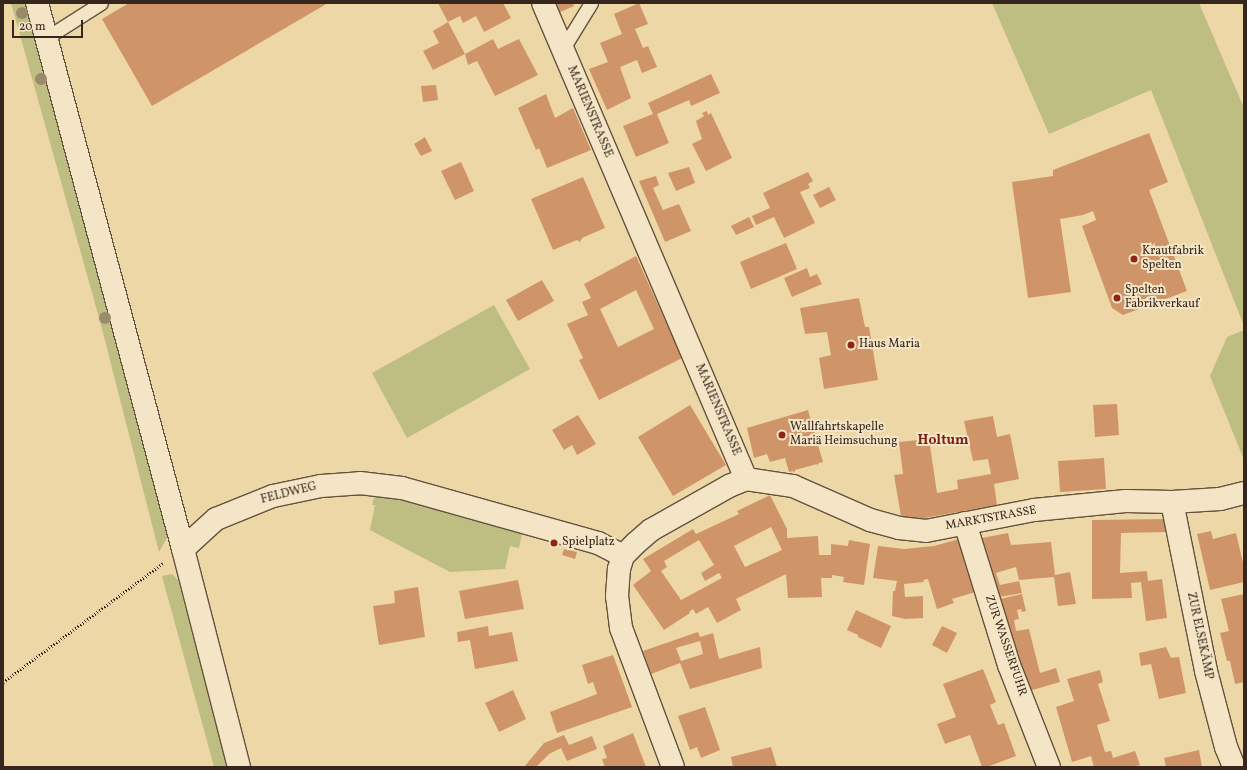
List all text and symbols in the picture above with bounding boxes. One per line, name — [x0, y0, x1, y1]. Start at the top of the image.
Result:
scale bar — [14, 12, 85, 38]
text: 20 m — [19, 19, 46, 35]
street label: MARIENSTRASSE — [563, 64, 615, 160]
place label: Krautfabrik Spelten — [1142, 245, 1204, 273]
marker: Krautfabrik Spelten — [1129, 254, 1139, 264]
place label: Spelten Fabrikverkauf — [1125, 284, 1199, 312]
marker: Spelten Fabrikverkauf — [1112, 293, 1122, 303]
place label: Haus Maria — [859, 338, 920, 352]
marker: Haus Maria — [846, 340, 856, 350]
street label: MARIENSTRASSE — [691, 362, 743, 458]
place label: Wallfahrtskapelle Mariä Heimsuchung — [790, 421, 897, 449]
marker: Wallfahrtskapelle Mariä Heimsuchung — [777, 430, 787, 440]
district label: Holtum — [918, 433, 968, 449]
street label: FELDWEG — [259, 480, 319, 508]
street label: MARKTSTRASSE — [944, 504, 1038, 534]
place label: Spielplatz — [562, 536, 615, 550]
marker: Spielplatz — [549, 538, 559, 548]
street label: ZUR ELSEKÄMP — [1183, 591, 1215, 681]
street label: ZUR WASSERFUHR — [981, 593, 1029, 699]

